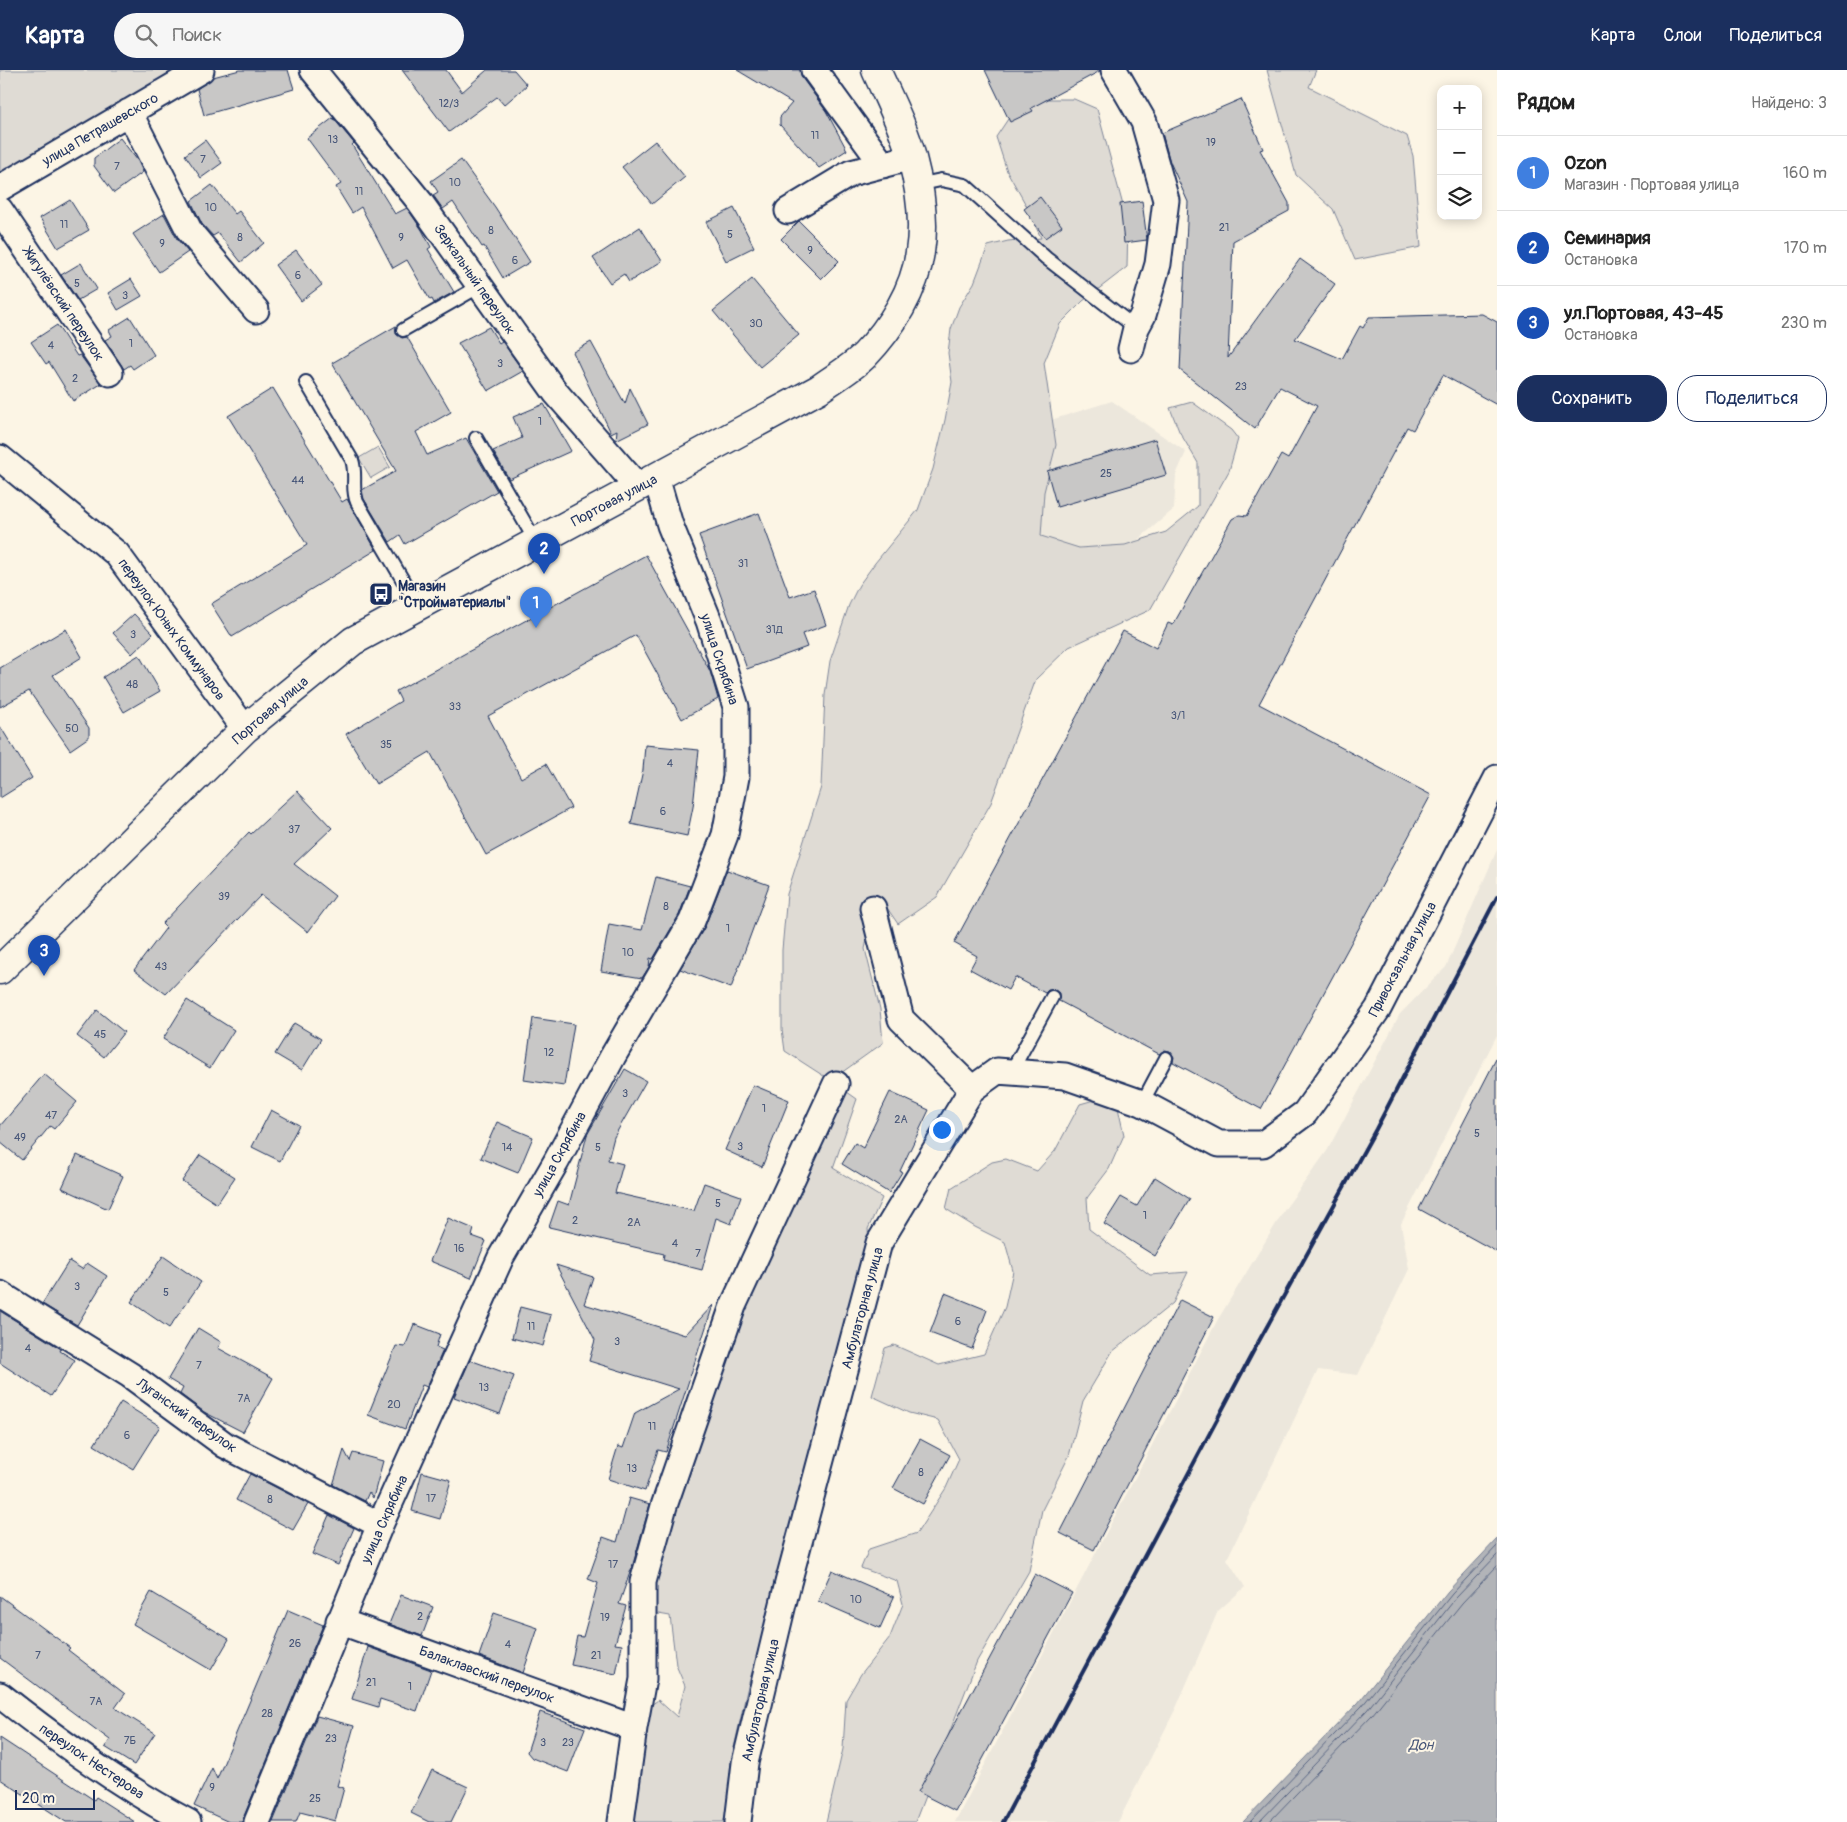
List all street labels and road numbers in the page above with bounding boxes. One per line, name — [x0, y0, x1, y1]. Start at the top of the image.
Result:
street label: улица Петрашевского — [38, 89, 162, 170]
street label: Зеркальный переулок — [430, 221, 519, 338]
street label: Жигулёвский переулок — [18, 243, 108, 364]
street label: Портовая улица — [568, 471, 660, 530]
street label: переулок Юных Коммунаров — [114, 555, 229, 704]
street label: улица Скрябина — [696, 611, 742, 707]
street label: Портовая улица — [229, 673, 312, 748]
street label: Привокзальная улица — [1365, 899, 1440, 1020]
street label: улица Скрябина — [529, 1109, 590, 1201]
street label: Амбулаторная улица — [838, 1245, 887, 1371]
street label: Луганский переулок — [132, 1374, 240, 1456]
street label: улица Скрябина — [357, 1472, 411, 1567]
street label: Амбулаторная улица — [738, 1637, 783, 1763]
street label: Балаклавский переулок — [417, 1642, 557, 1707]
street label: переулок Нестерова — [36, 1720, 147, 1803]

